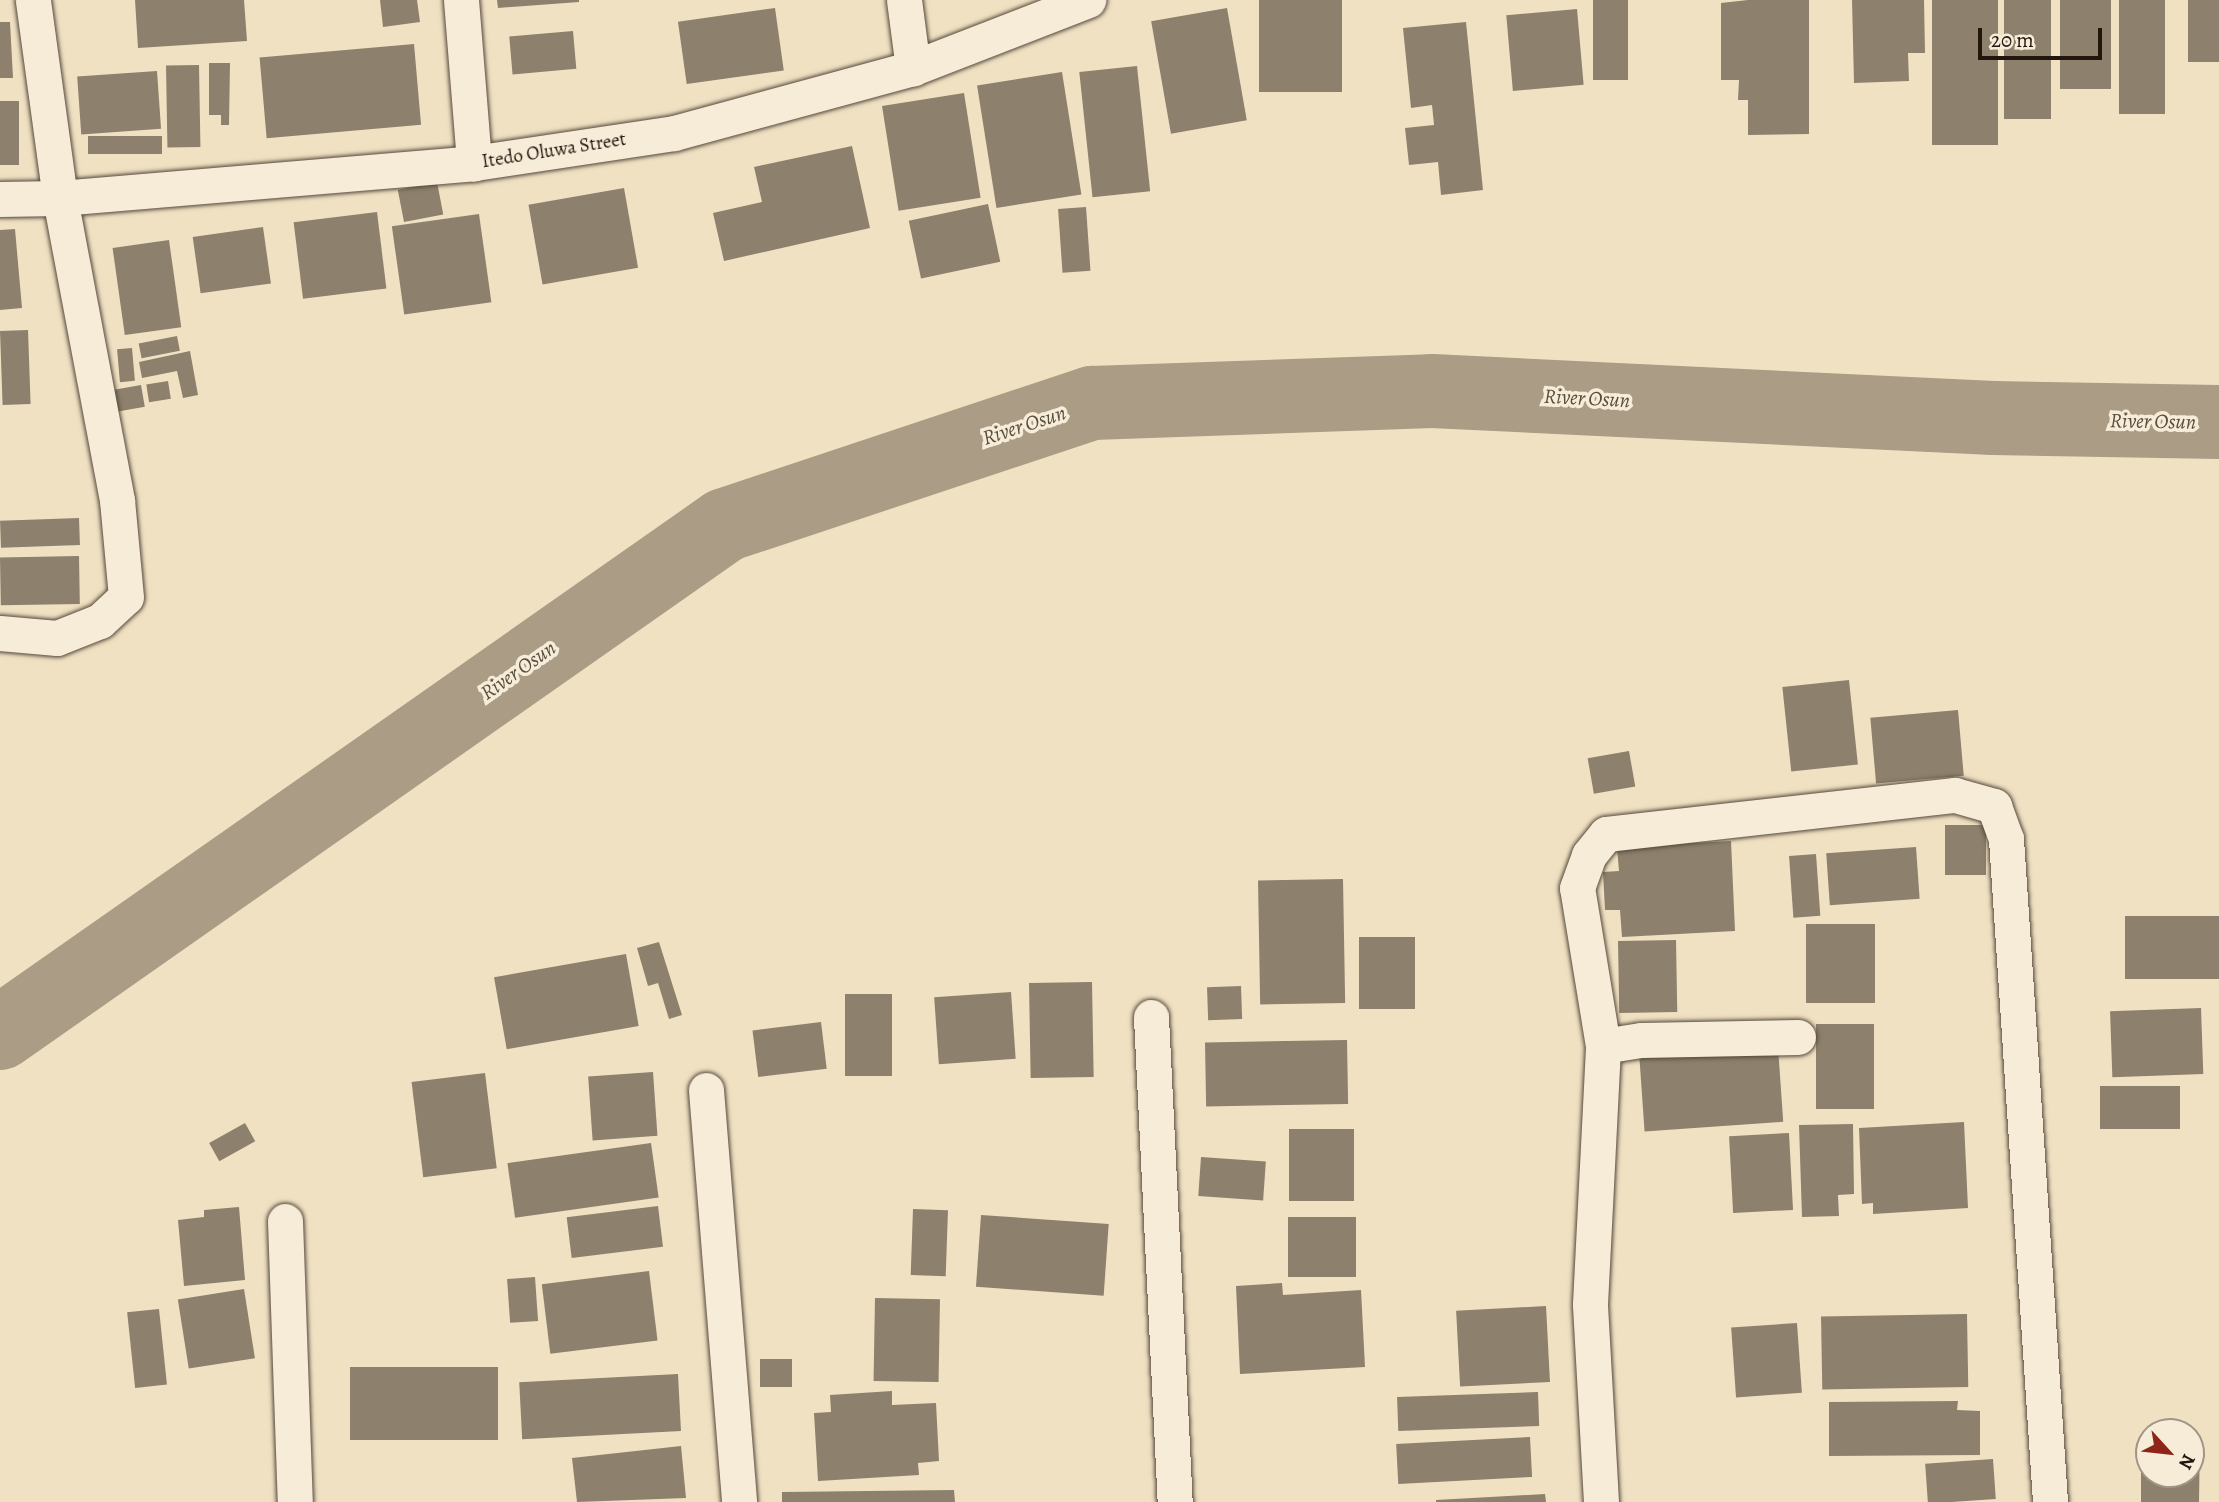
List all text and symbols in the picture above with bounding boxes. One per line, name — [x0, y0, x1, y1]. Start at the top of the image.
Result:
scale bar — [1981, 14, 2105, 58]
text: 20 m — [1991, 26, 2034, 54]
street label: Itedo Oluwa Street — [480, 128, 628, 174]
water label: River Osun — [1543, 383, 1631, 413]
water label: River Osun — [979, 400, 1069, 450]
water label: River Osun — [2110, 408, 2196, 434]
water label: River Osun — [475, 635, 561, 705]
north arrow — [2135, 1418, 2205, 1488]
text: N — [2172, 1450, 2202, 1474]

